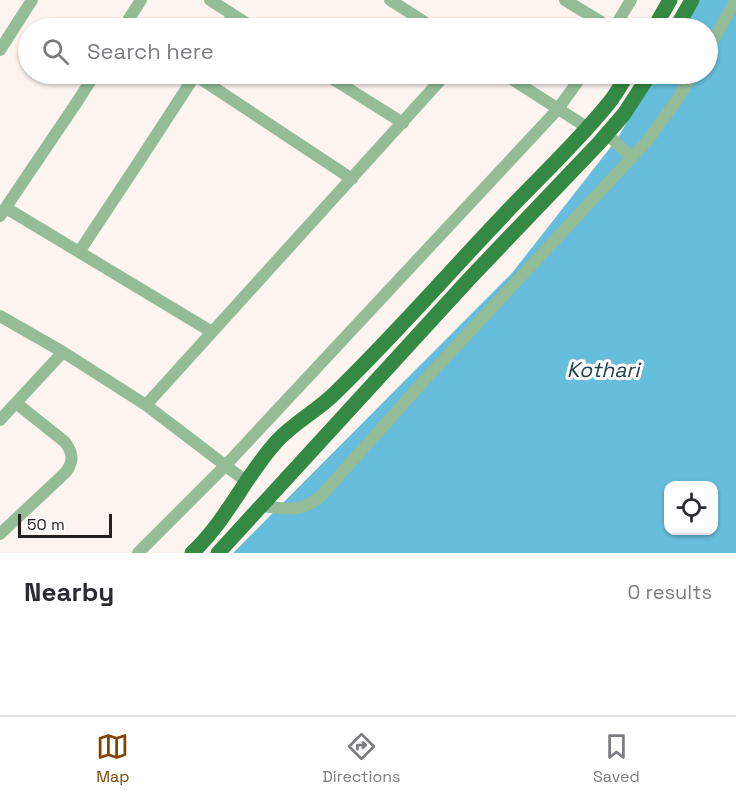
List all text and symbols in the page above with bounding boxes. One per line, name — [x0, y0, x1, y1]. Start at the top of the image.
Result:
search box — [18, 18, 718, 84]
icon: search — [39, 35, 72, 68]
text: Search here — [87, 37, 214, 65]
water label: Kothari — [567, 356, 642, 383]
map controls — [664, 481, 718, 535]
button: locate — [664, 481, 718, 535]
scale bar — [18, 511, 112, 538]
text: 50 m — [27, 514, 65, 535]
text: Nearby — [24, 575, 114, 609]
text: 0 results — [628, 579, 712, 605]
tab: Map — [96, 730, 130, 787]
tab: Directions — [322, 730, 401, 787]
tab: Saved — [593, 730, 640, 787]

